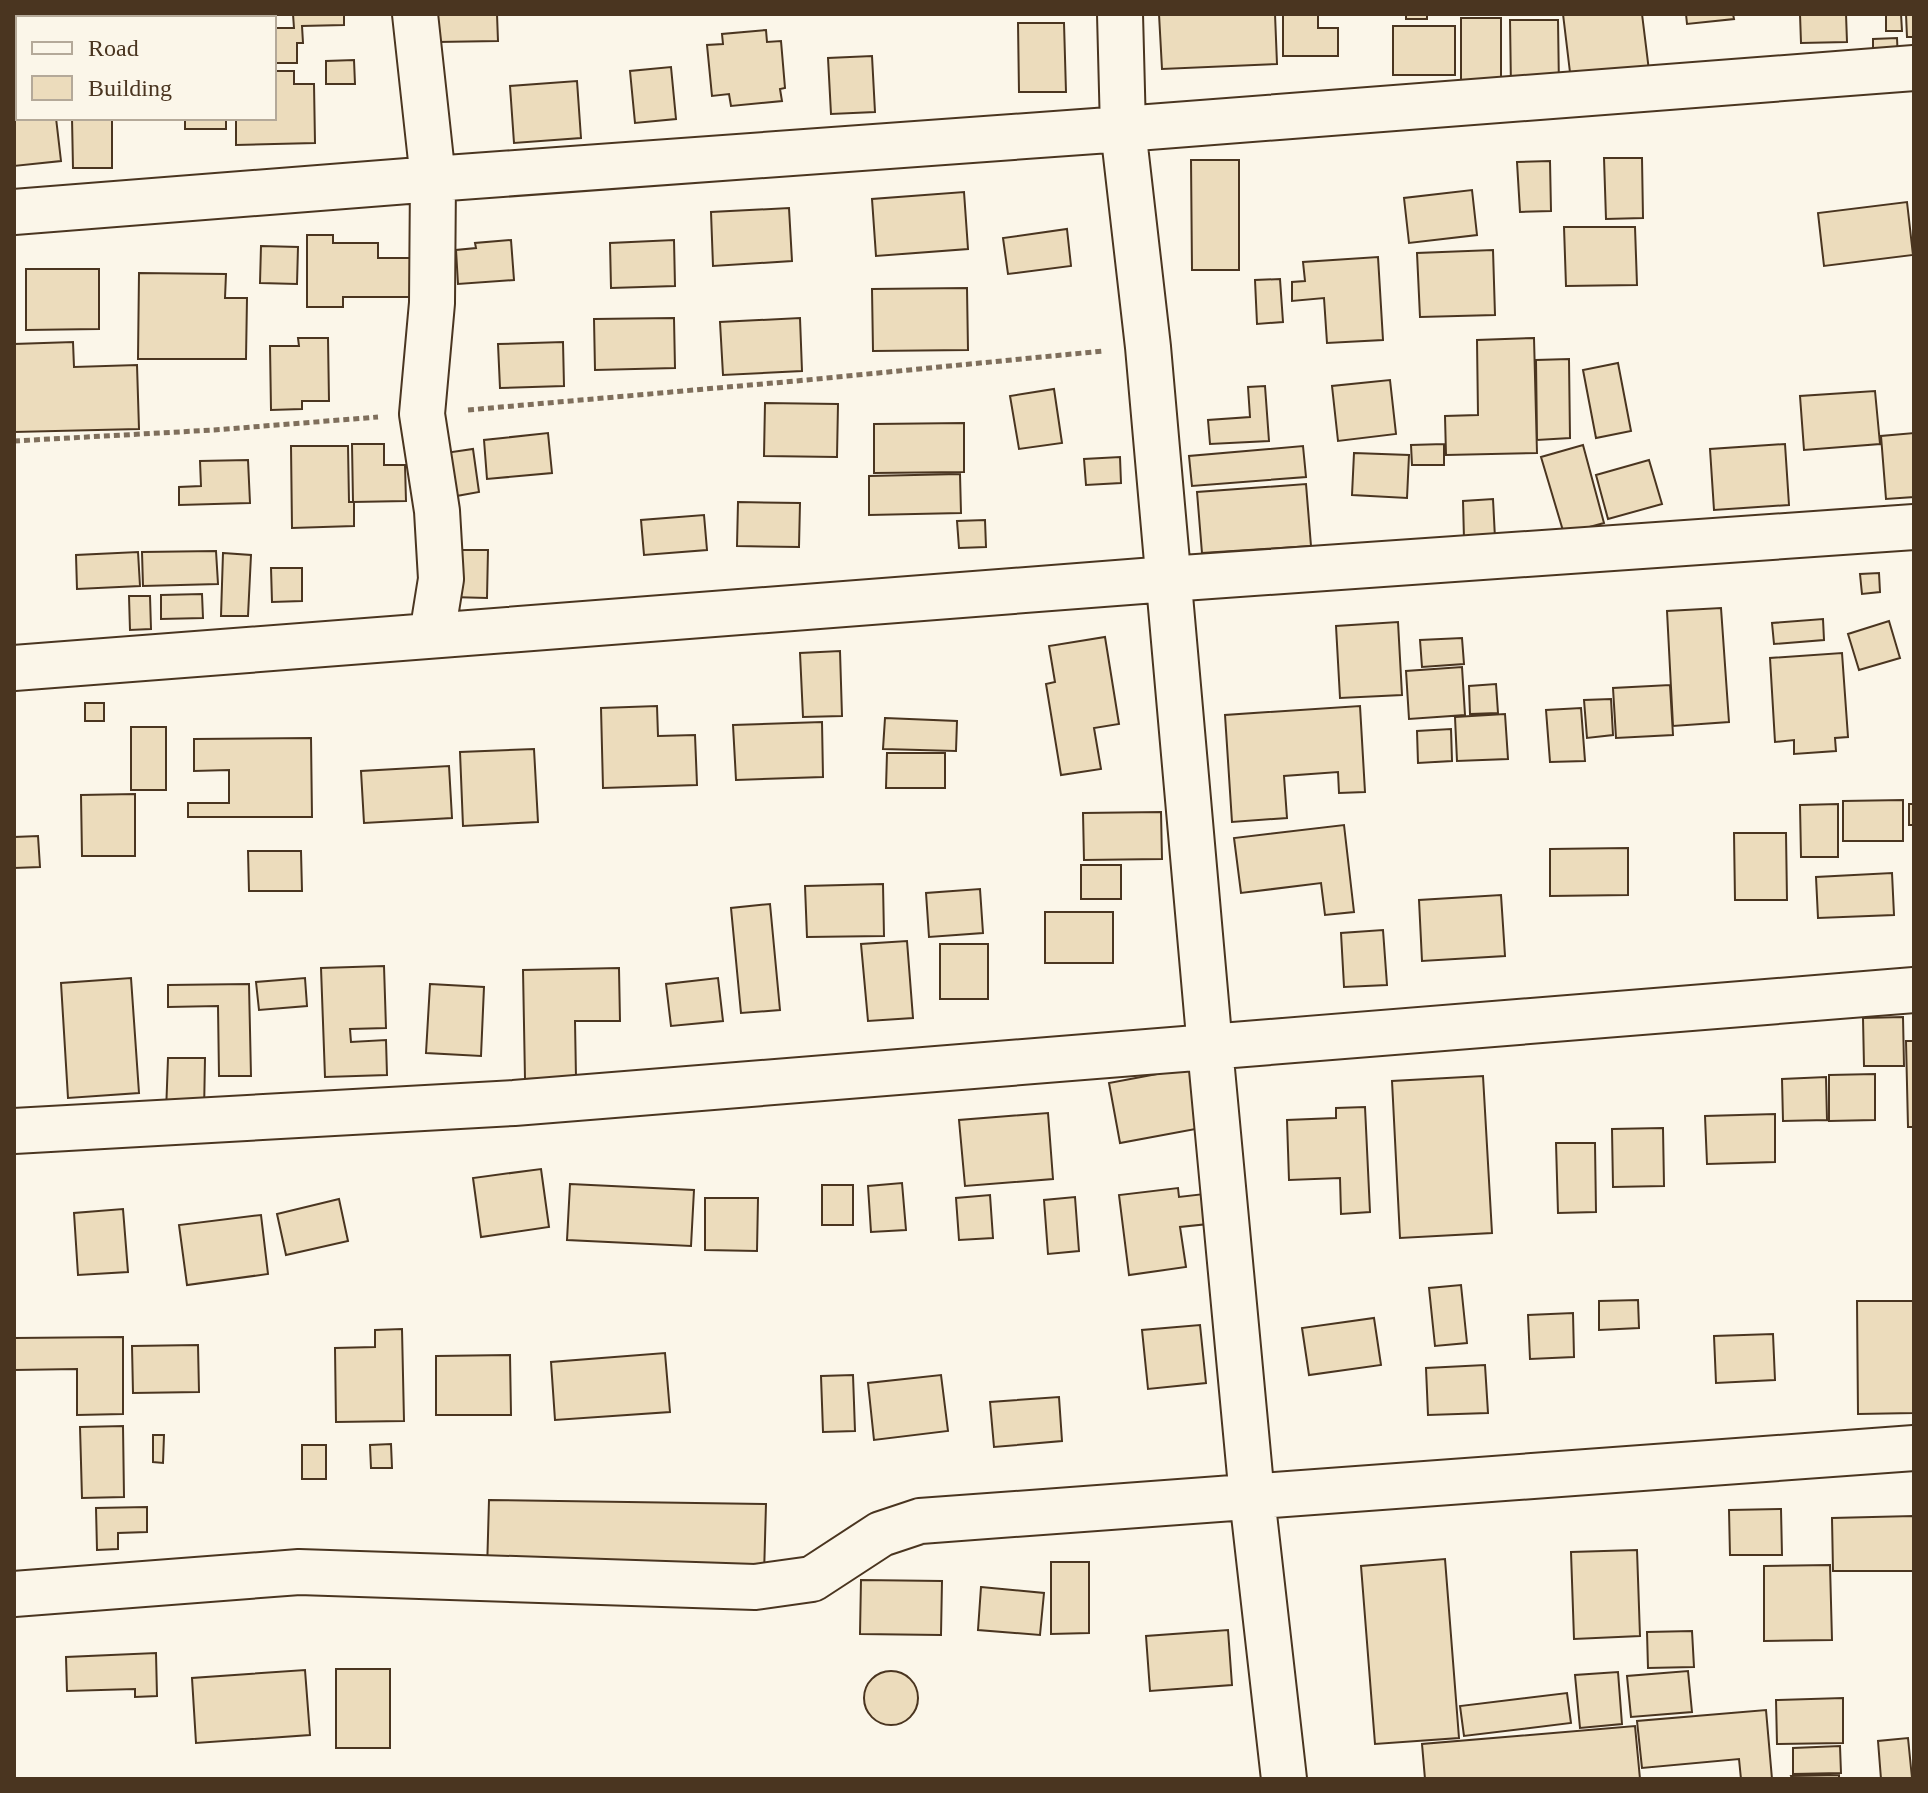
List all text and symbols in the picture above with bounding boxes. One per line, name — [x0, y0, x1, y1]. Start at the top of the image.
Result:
legend — [16, 16, 276, 120]
text: Road — [88, 35, 139, 61]
text: Building — [88, 75, 172, 101]

